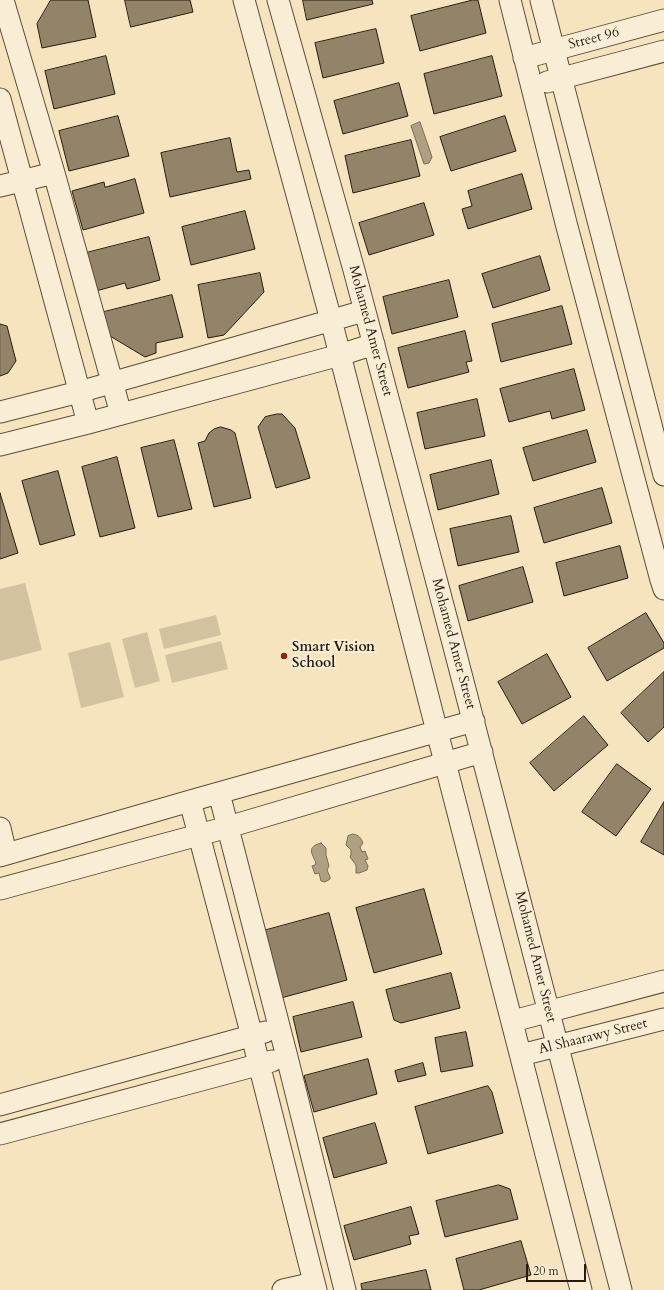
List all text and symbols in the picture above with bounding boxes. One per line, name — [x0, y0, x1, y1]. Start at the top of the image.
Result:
street label: Street 96 — [567, 24, 621, 54]
street label: Mohamed Amer Street — [344, 264, 396, 398]
street label: Mohamed Amer Street — [427, 577, 479, 711]
place label: Smart Vision School — [292, 640, 375, 672]
marker: Smart Vision School — [279, 651, 289, 661]
street label: Mohamed Amer Street — [511, 890, 559, 1024]
street label: Al Shaarawy Street — [537, 1015, 649, 1059]
scale bar — [528, 1256, 588, 1282]
text: 20 m — [533, 1263, 559, 1279]

